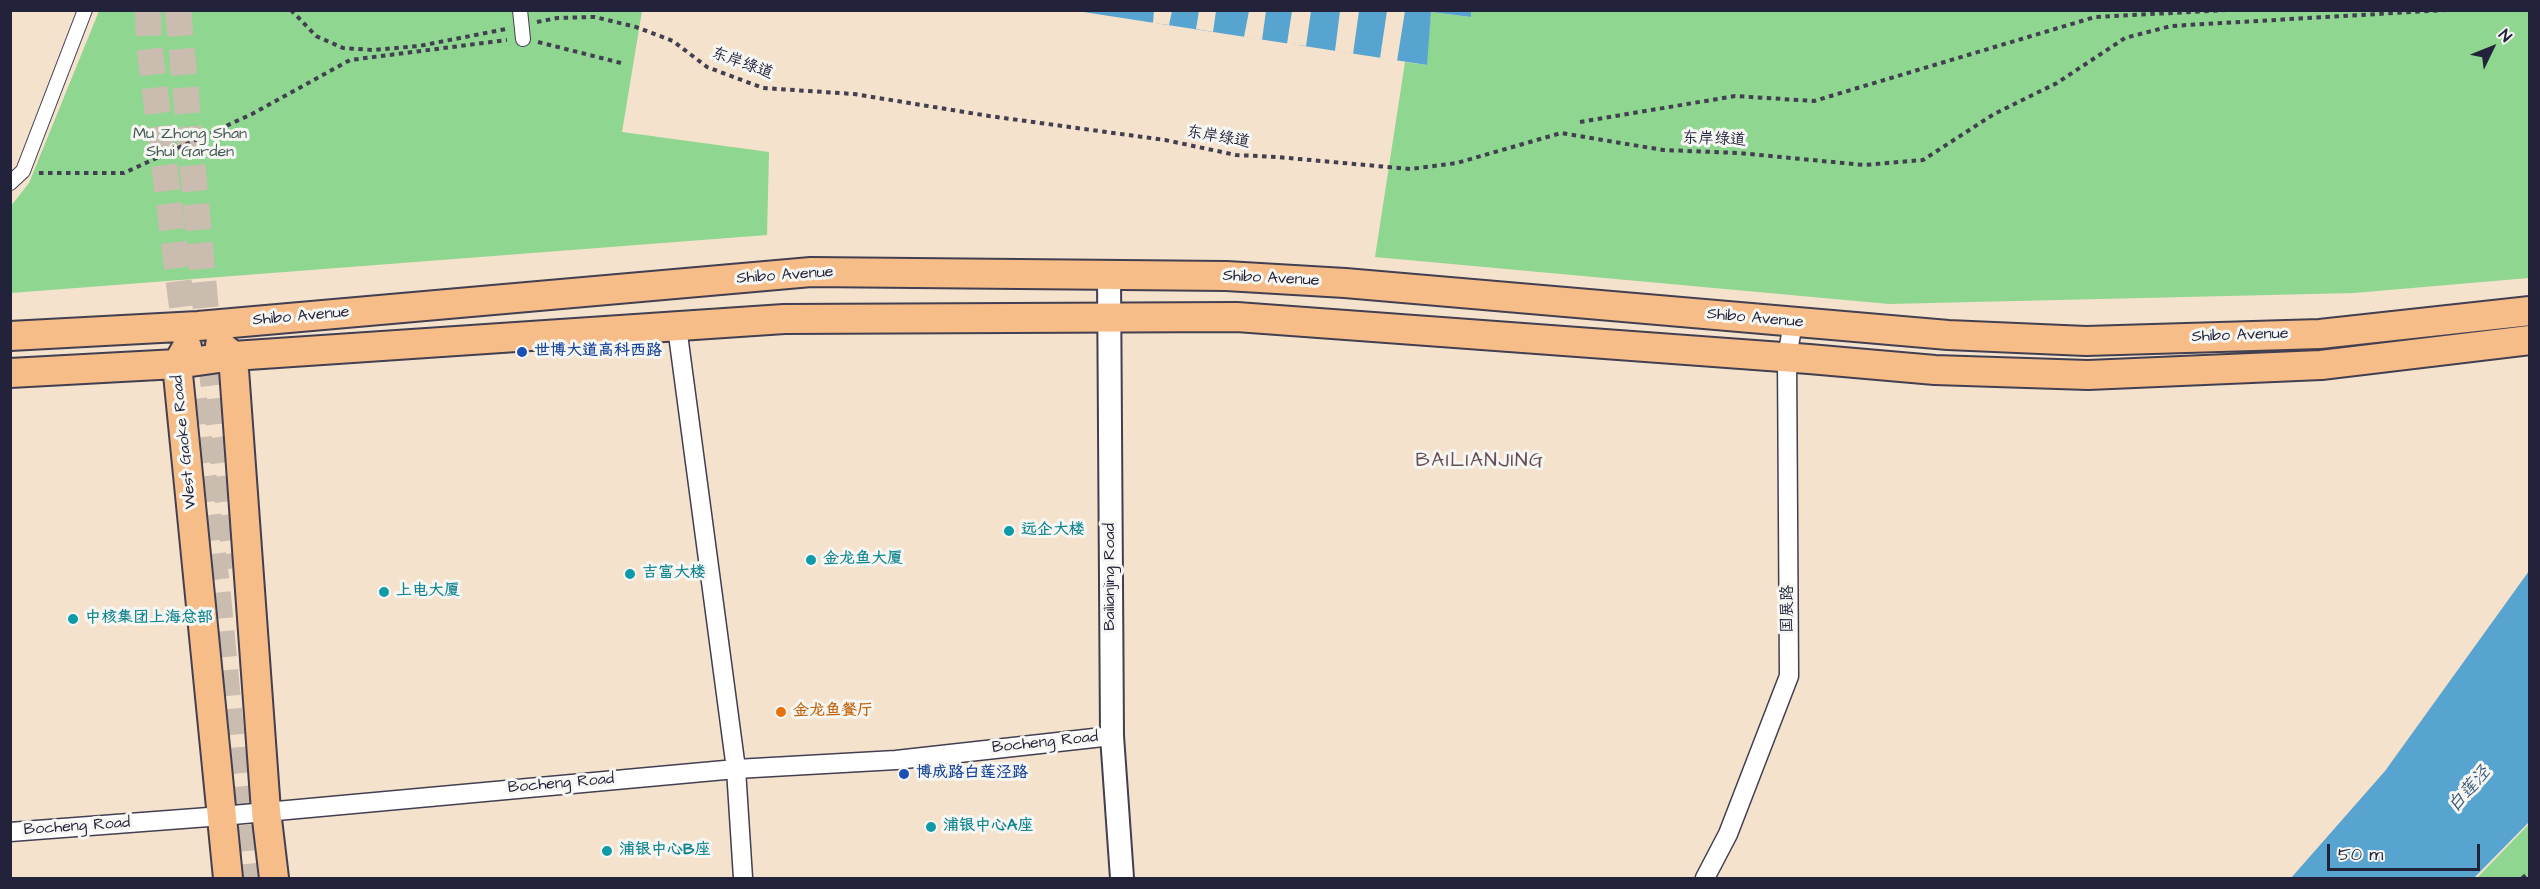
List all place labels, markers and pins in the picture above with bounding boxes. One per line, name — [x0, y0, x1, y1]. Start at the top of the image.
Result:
place label: 世博大道高科西路 — [534, 342, 662, 362]
marker: 世博大道高科西路 — [515, 345, 529, 359]
place label: 远企大楼 — [1021, 521, 1085, 541]
marker: 远企大楼 — [1002, 524, 1016, 538]
place label: 金龙鱼大厦 — [823, 550, 903, 570]
marker: 金龙鱼大厦 — [804, 553, 818, 567]
place label: 吉富大楼 — [642, 564, 706, 584]
marker: 吉富大楼 — [623, 567, 637, 581]
place label: 上电大厦 — [396, 582, 460, 602]
marker: 上电大厦 — [377, 585, 391, 599]
place label: 中核集团上海总部 — [85, 609, 213, 629]
marker: 中核集团上海总部 — [66, 612, 80, 626]
place label: 金龙鱼餐厅 — [793, 702, 873, 722]
marker: 金龙鱼餐厅 — [774, 705, 788, 719]
place label: 博成路白莲泾路 — [916, 764, 1028, 784]
marker: 博成路白莲泾路 — [897, 767, 911, 781]
place label: 浦银中心A座 — [943, 817, 1033, 837]
marker: 浦银中心A座 — [924, 820, 938, 834]
place label: 浦银中心B座 — [619, 841, 710, 861]
marker: 浦银中心B座 — [600, 844, 614, 858]

